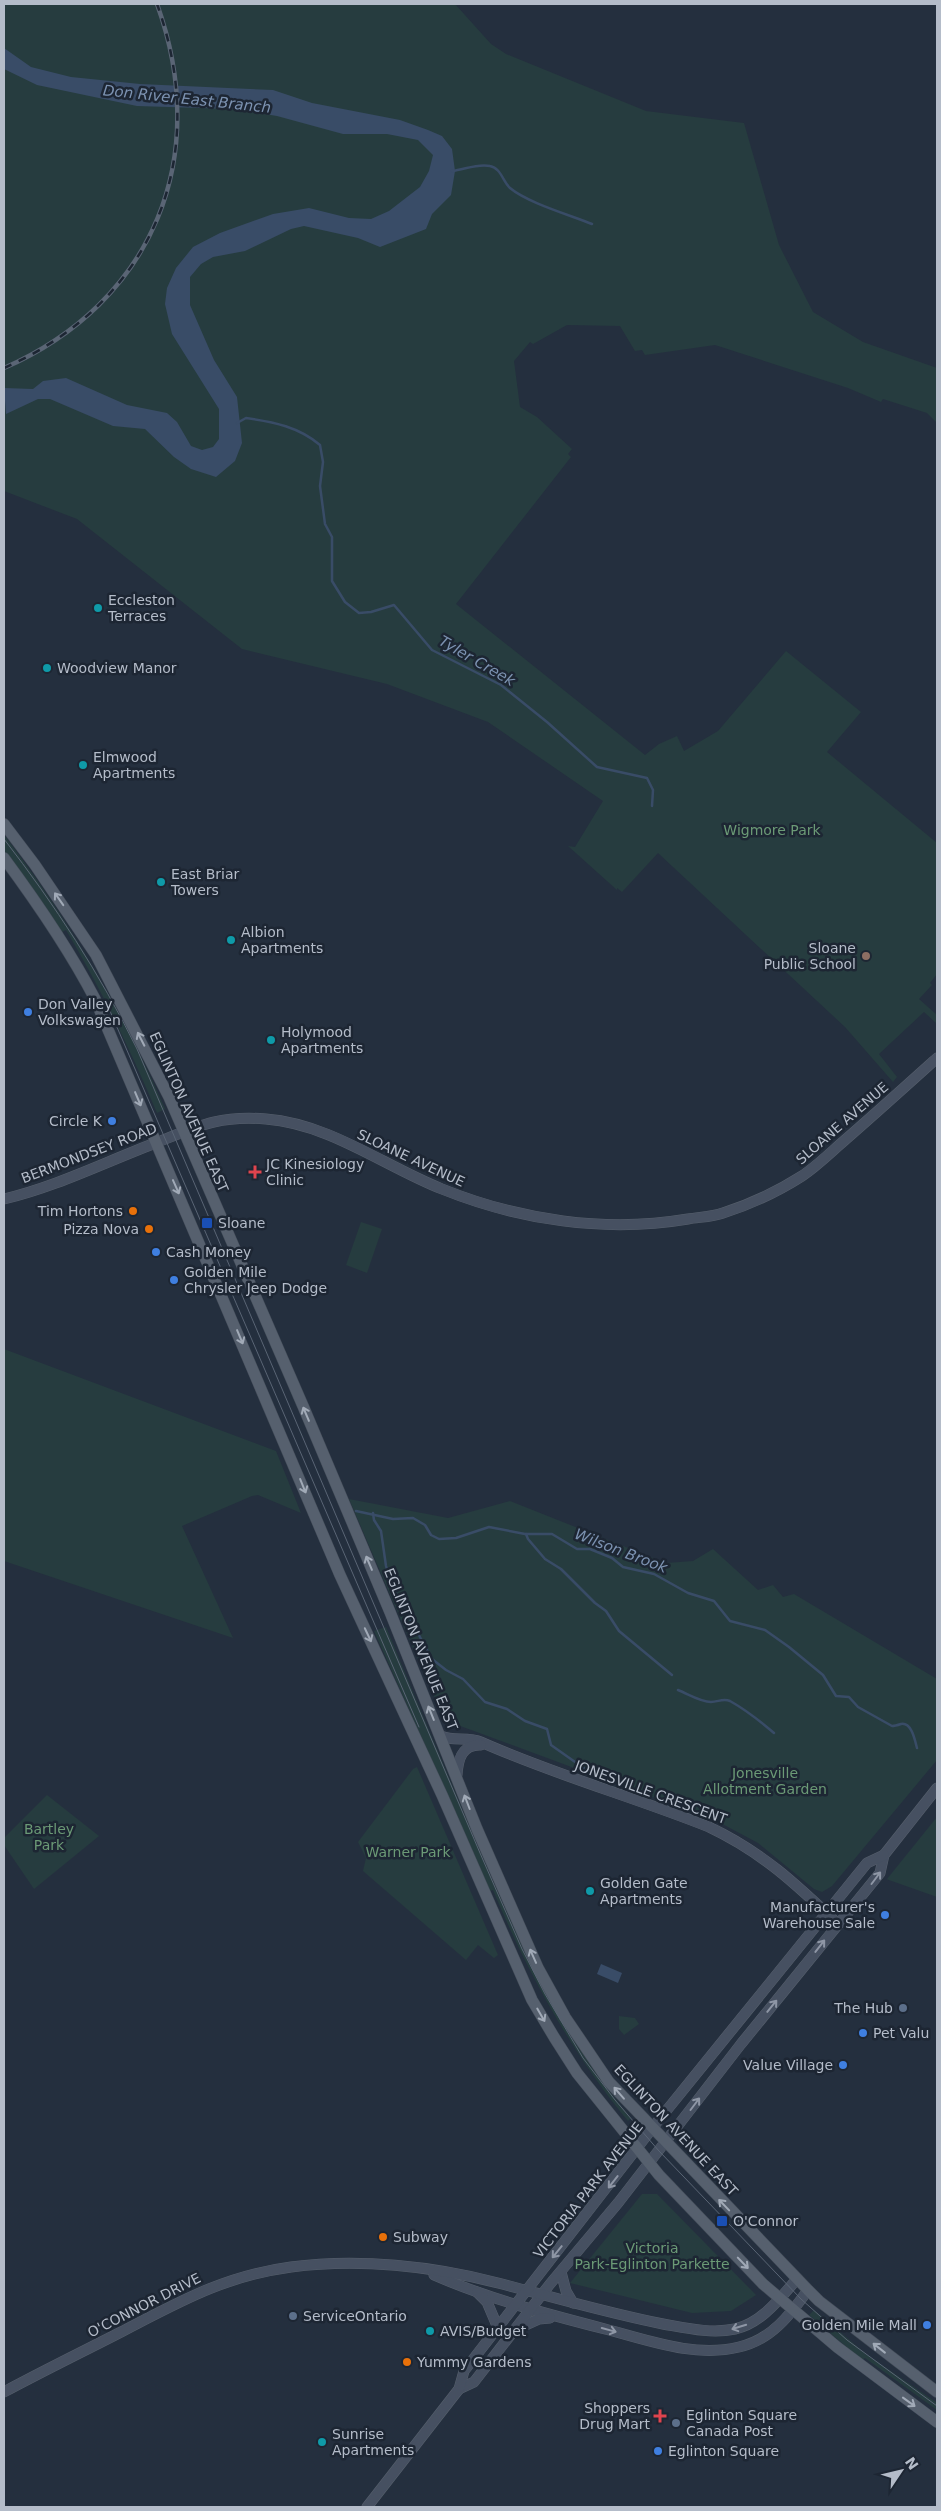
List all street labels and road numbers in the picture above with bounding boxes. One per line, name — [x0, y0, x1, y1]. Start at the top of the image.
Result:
street label: EGLINTON AVENUE EAST — [146, 1029, 232, 1195]
street label: SLOANE AVENUE — [793, 1079, 891, 1167]
street label: BERMONDSEY ROAD — [19, 1120, 159, 1186]
street label: SLOANE AVENUE — [355, 1126, 467, 1190]
street label: EGLINTON AVENUE EAST — [381, 1566, 461, 1733]
street label: JONESVILLE CRESCENT — [572, 1757, 730, 1827]
street label: EGLINTON AVENUE EAST — [611, 2061, 741, 2199]
street label: VICTORIA PARK AVENUE — [530, 2119, 646, 2261]
street label: O'CONNOR DRIVE — [85, 2270, 203, 2340]

